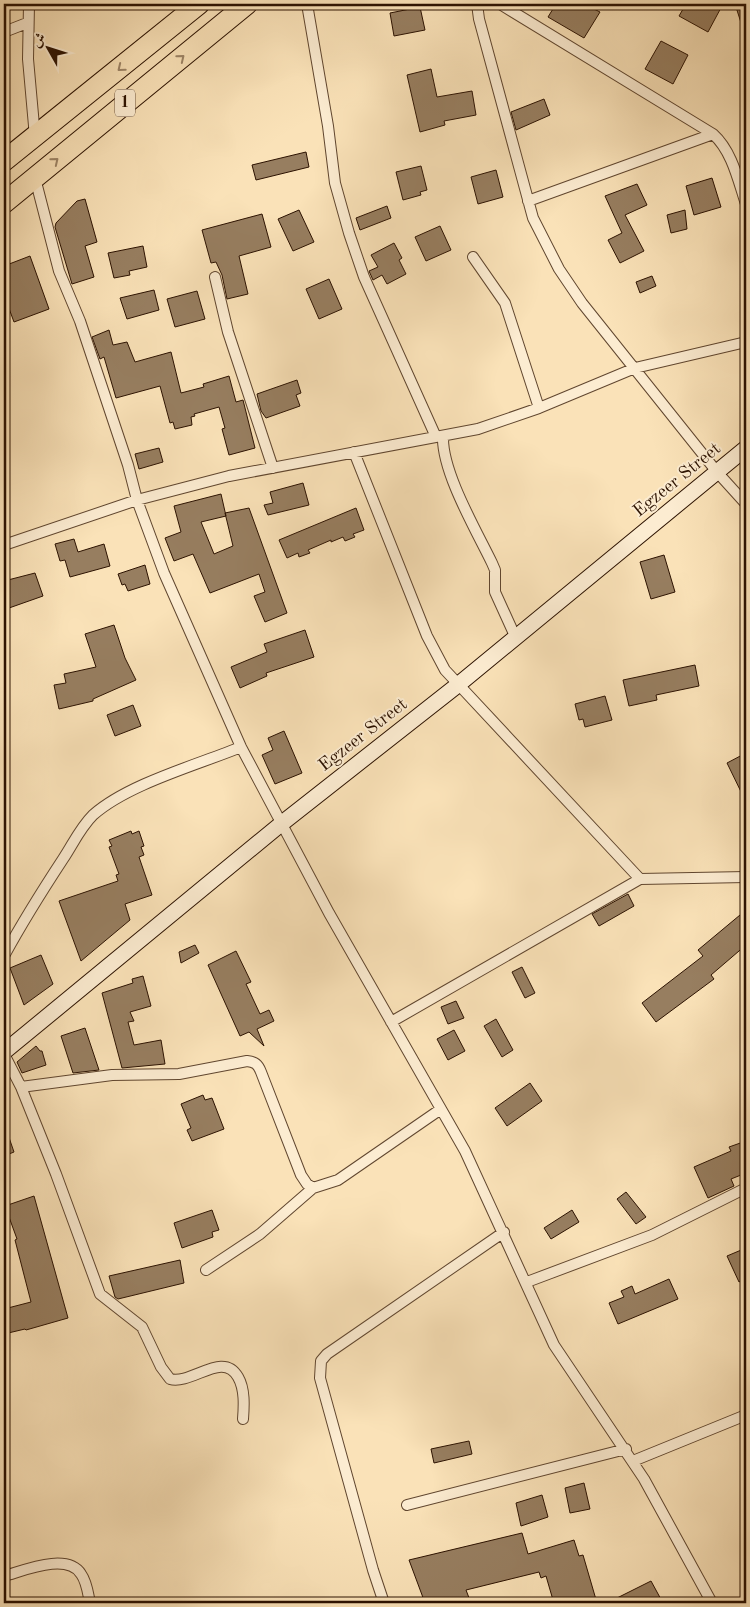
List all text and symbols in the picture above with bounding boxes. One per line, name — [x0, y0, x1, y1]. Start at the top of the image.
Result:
north arrow — [22, 22, 72, 72]
text: ش — [29, 31, 49, 50]
one-way arrow — [175, 55, 184, 63]
one-way arrow — [118, 62, 127, 70]
road number: 1 — [115, 90, 135, 116]
one-way arrow — [50, 158, 59, 167]
street label: Egzeer Street — [630, 439, 724, 521]
street label: Egzeer Street — [315, 695, 411, 775]

